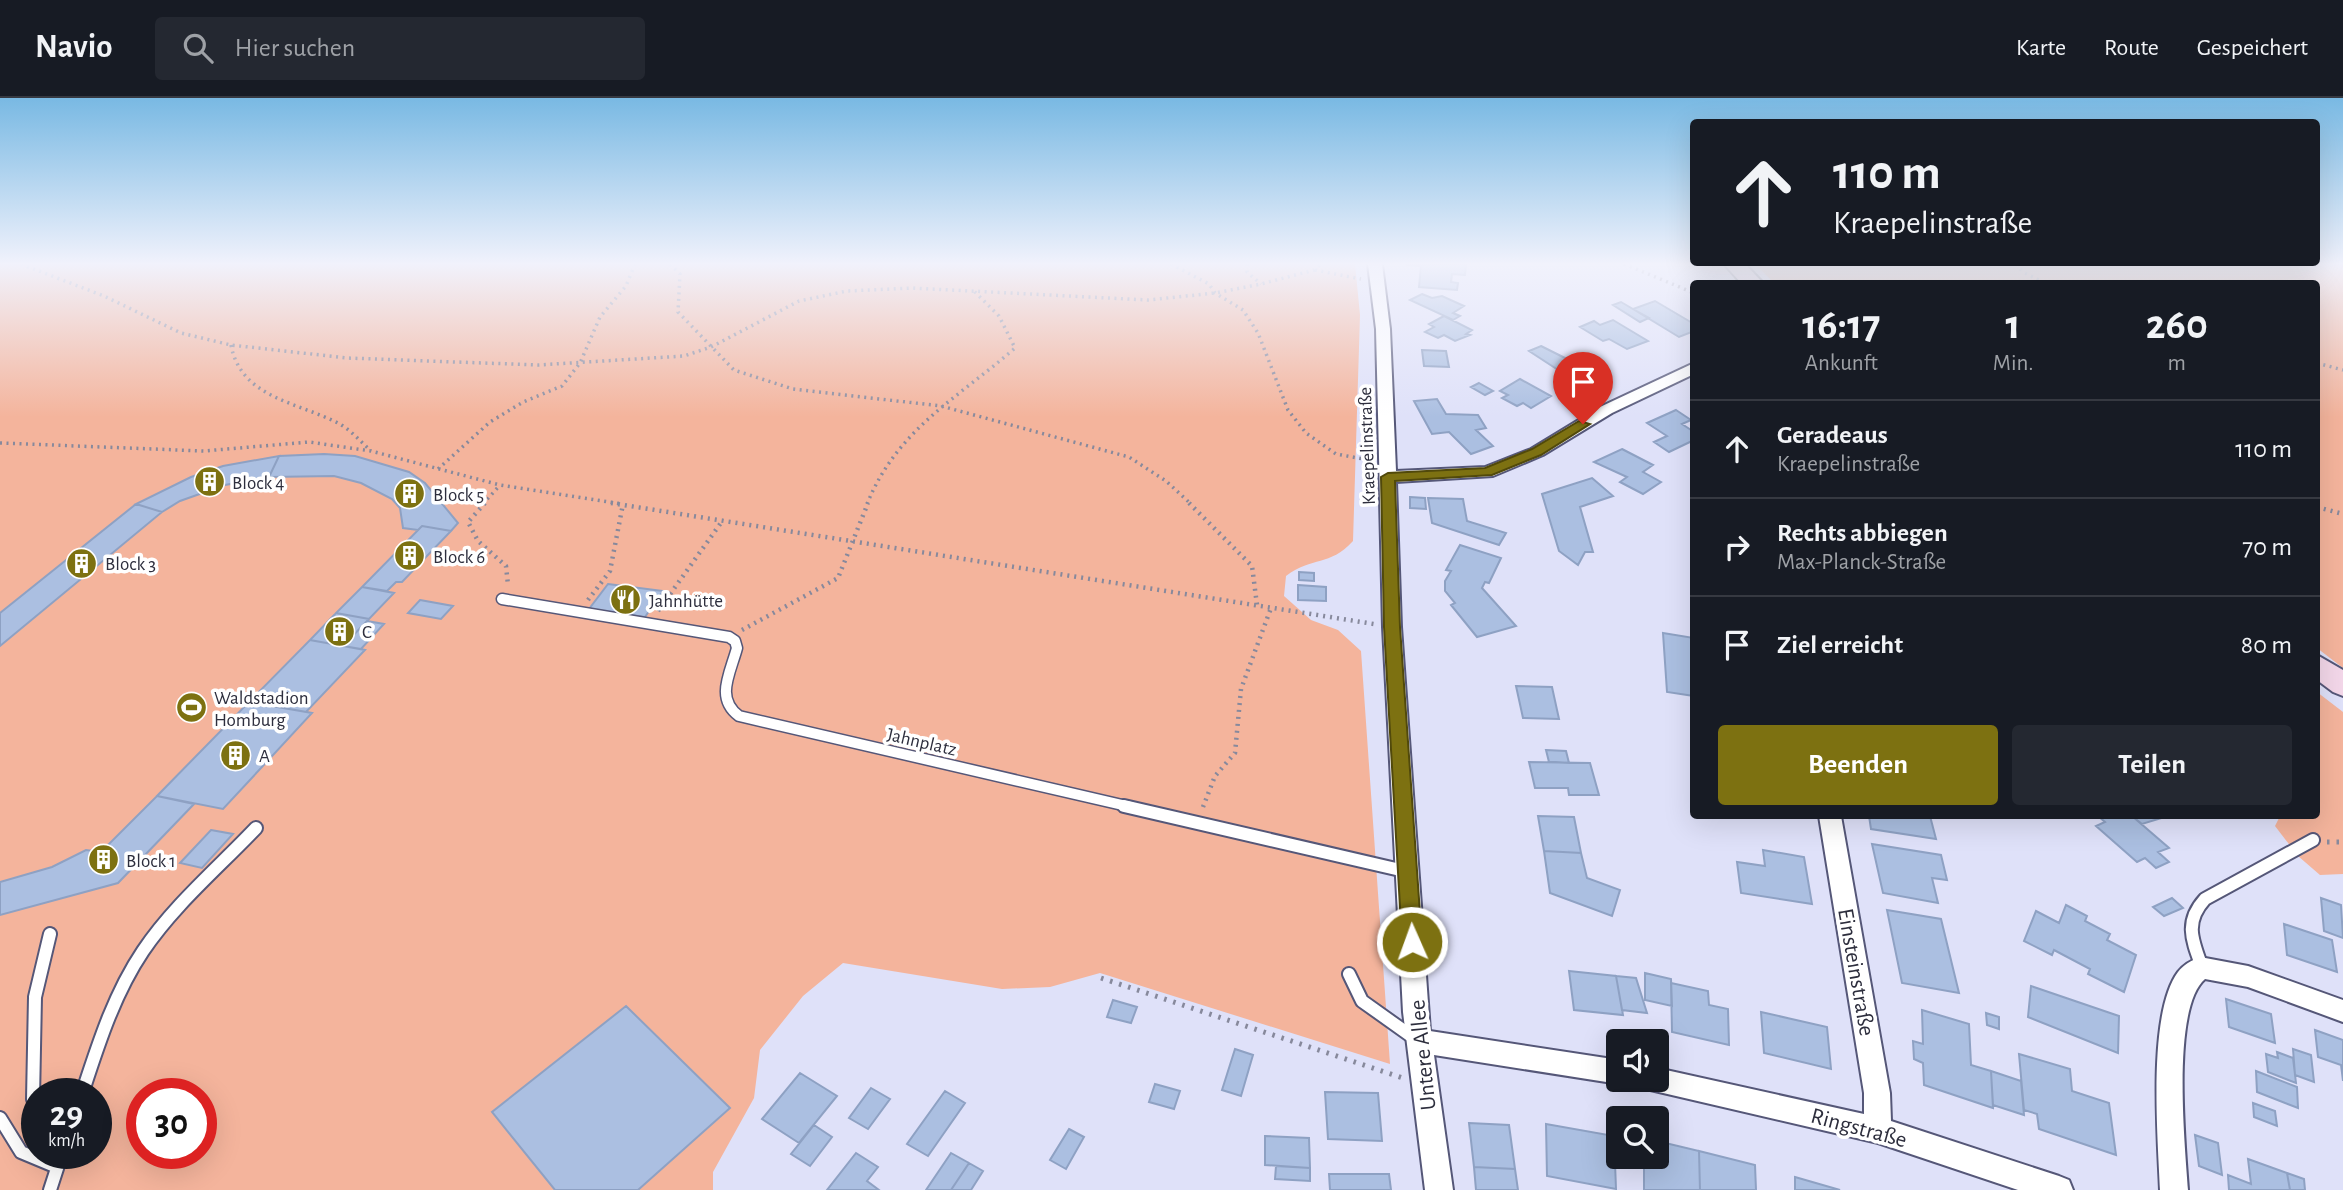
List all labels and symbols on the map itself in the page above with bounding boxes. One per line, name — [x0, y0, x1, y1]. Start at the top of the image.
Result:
pin — [1553, 352, 1613, 424]
street label: Kraepelinstraße — [1356, 387, 1379, 505]
building icon: Block 4 — [192, 465, 226, 499]
place label: Block 4 — [232, 474, 284, 493]
building icon: Block 5 — [393, 477, 427, 511]
place label: Block 5 — [433, 486, 484, 505]
building icon: Block 6 — [393, 539, 427, 573]
building icon: Block 3 — [65, 546, 99, 580]
place label: Block 6 — [433, 548, 485, 567]
place label: Block 3 — [105, 555, 156, 574]
restaurant icon: Jahnhütte — [609, 583, 643, 617]
place label: Jahnhütte — [649, 592, 723, 611]
building icon: C — [322, 614, 356, 648]
place label: C — [362, 623, 372, 642]
place label: Waldstadion Homburg — [214, 689, 309, 730]
sports icon: Waldstadion Homburg — [174, 691, 208, 725]
street label: Jahnplatz — [885, 725, 958, 760]
building icon: A — [219, 738, 253, 772]
place label: A — [259, 747, 270, 766]
building icon: Block 1 — [86, 843, 120, 877]
place label: Block 1 — [126, 852, 176, 871]
position arrow — [1375, 905, 1449, 979]
street label: Einsteinstraße — [1833, 907, 1878, 1038]
street label: Untere Allee — [1406, 998, 1441, 1111]
speed limit sign: 30 — [126, 1078, 217, 1169]
street label: Ringstraße — [1808, 1105, 1909, 1152]

